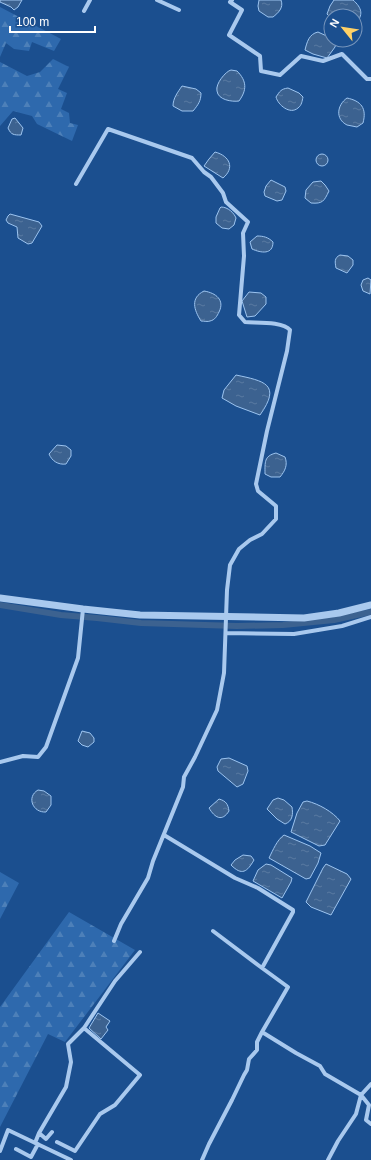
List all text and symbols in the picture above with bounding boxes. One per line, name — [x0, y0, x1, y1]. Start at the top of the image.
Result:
scale bar — [10, 8, 95, 34]
north arrow — [323, 8, 363, 48]
text: 100 m — [16, 15, 49, 29]
text: N — [327, 17, 342, 29]

